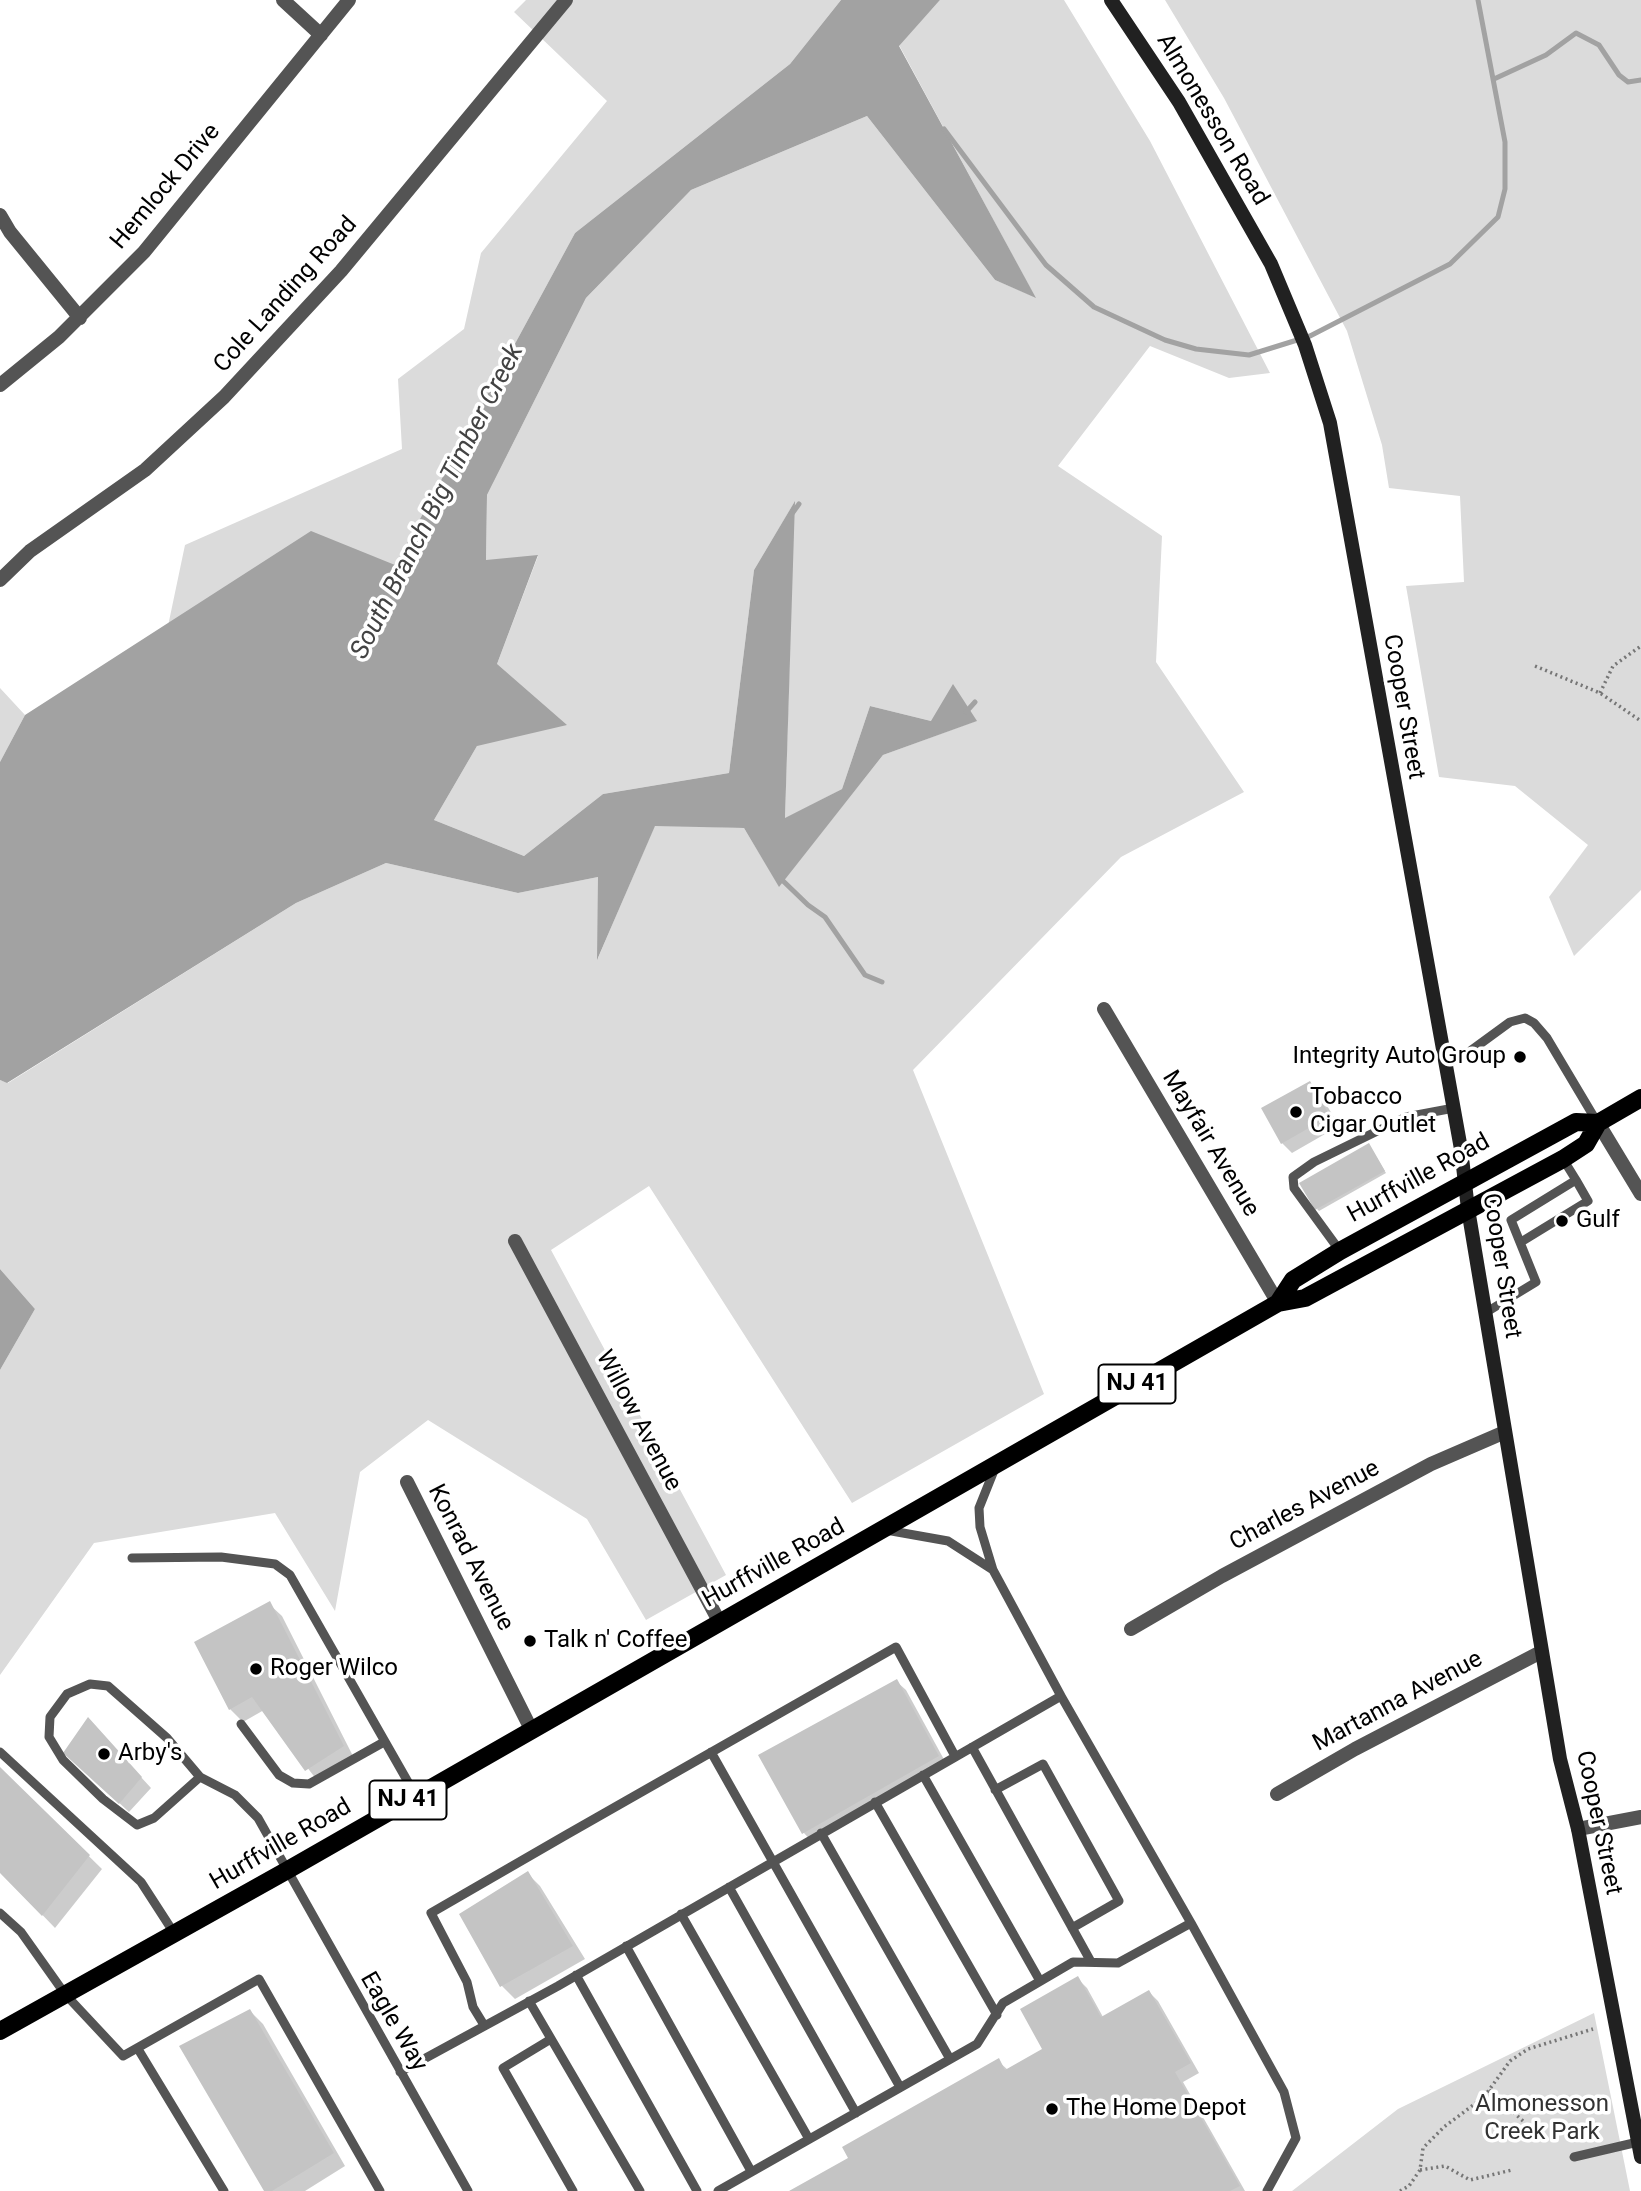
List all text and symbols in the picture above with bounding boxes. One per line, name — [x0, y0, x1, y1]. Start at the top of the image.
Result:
street label: Almonesson Road — [1149, 29, 1275, 211]
street label: Hemlock Drive — [105, 118, 227, 256]
street label: Cole Landing Road — [208, 211, 364, 379]
water label: South Branch Big Timber Creek — [345, 339, 531, 665]
street label: Cooper Street — [1376, 632, 1430, 782]
place label: Integrity Auto Group — [1292, 1043, 1506, 1071]
marker: Integrity Auto Group — [1512, 1049, 1528, 1065]
street label: Mayfair Avenue — [1155, 1066, 1265, 1222]
place label: Tobacco Cigar Outlet — [1310, 1084, 1436, 1140]
marker: Tobacco Cigar Outlet — [1288, 1104, 1304, 1120]
street label: Hurffville Road — [1343, 1128, 1495, 1230]
street label: Cooper Street — [1475, 1191, 1527, 1341]
place label: Gulf — [1576, 1207, 1620, 1235]
marker: Gulf — [1554, 1213, 1570, 1229]
street label: Willow Avenue — [589, 1346, 687, 1496]
road number: NJ 41 — [1098, 1364, 1176, 1404]
street label: Charles Avenue — [1225, 1454, 1385, 1558]
street label: Konrad Avenue — [421, 1480, 519, 1636]
street label: Hurffville Road — [698, 1513, 850, 1615]
place label: Talk n' Coffee — [544, 1627, 687, 1655]
marker: Talk n' Coffee — [522, 1633, 538, 1649]
street label: Martanna Avenue — [1308, 1645, 1488, 1759]
place label: Roger Wilco — [270, 1655, 398, 1683]
marker: Roger Wilco — [248, 1661, 264, 1677]
place label: Arby's — [118, 1740, 182, 1768]
marker: Arby's — [96, 1746, 112, 1762]
street label: Cooper Street — [1569, 1748, 1627, 1898]
road number: NJ 41 — [370, 1781, 446, 1820]
street label: Hurffville Road — [205, 1793, 357, 1897]
street label: Eagle Way — [353, 1967, 433, 2077]
park label: Almonesson Creek Park — [1475, 2091, 1609, 2147]
place label: The Home Depot — [1066, 2095, 1246, 2123]
marker: The Home Depot — [1044, 2101, 1060, 2117]

